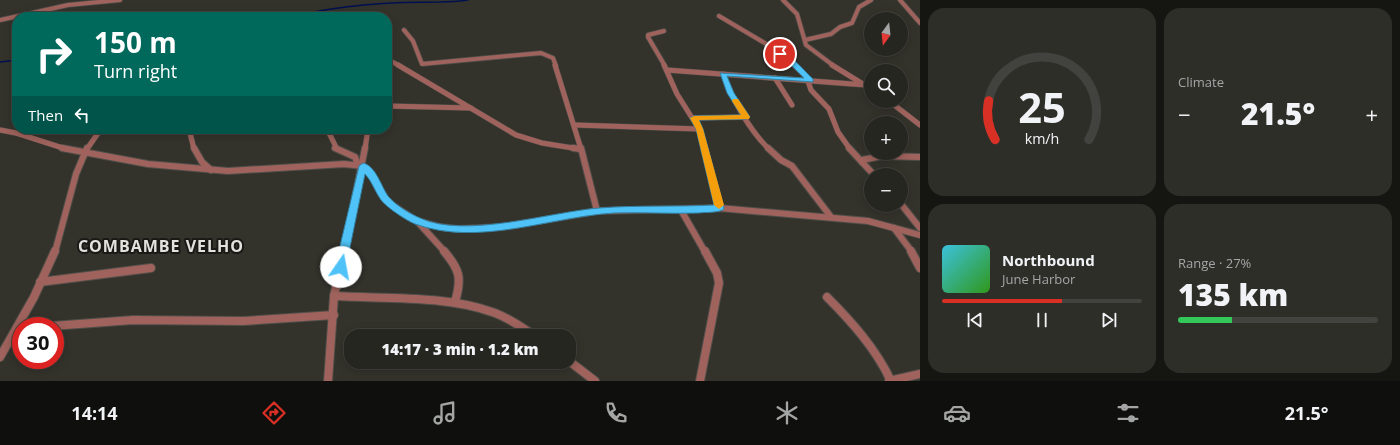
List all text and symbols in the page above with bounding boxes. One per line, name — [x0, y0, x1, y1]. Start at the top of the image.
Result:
north arrow — [864, 12, 908, 56]
map controls — [864, 12, 908, 212]
text: 150 m — [94, 23, 177, 61]
icon: right — [28, 28, 80, 80]
pin — [763, 37, 797, 71]
icon: arrive — [769, 43, 791, 65]
text: Turn right — [94, 59, 177, 83]
button: search — [864, 64, 908, 108]
text: Climate — [1178, 73, 1224, 91]
text: 25 — [1018, 79, 1066, 135]
text: 21.5° — [1241, 93, 1315, 134]
text: − — [1178, 99, 1191, 129]
text: + — [1365, 99, 1378, 129]
icon: left — [71, 104, 93, 126]
text: Then — [28, 105, 63, 125]
button: + — [864, 116, 908, 160]
text: km/h — [1025, 128, 1059, 147]
button: − — [864, 168, 908, 212]
district label: COMBAMBE VELHO — [78, 235, 244, 257]
position arrow — [320, 246, 362, 288]
text: Northbound — [1002, 250, 1095, 270]
text: Range · 27% — [1178, 254, 1251, 272]
text: June Harbor — [1002, 270, 1075, 288]
text: 135 km — [1178, 274, 1288, 315]
icon: previous — [964, 309, 986, 331]
icon: pause — [1031, 309, 1053, 331]
icon: next — [1098, 309, 1120, 331]
speed limit sign: 30 — [12, 317, 64, 369]
text: 14:17 · 3 min · 1.2 km — [381, 339, 539, 359]
icon: directions — [260, 399, 288, 427]
icon: music — [431, 399, 459, 427]
icon: phone — [602, 399, 630, 427]
icon: climate — [773, 399, 801, 427]
icon: car — [943, 399, 971, 427]
icon: filters — [1114, 399, 1142, 427]
text: 14:14 — [71, 401, 118, 425]
text: 21.5° — [1285, 401, 1329, 425]

